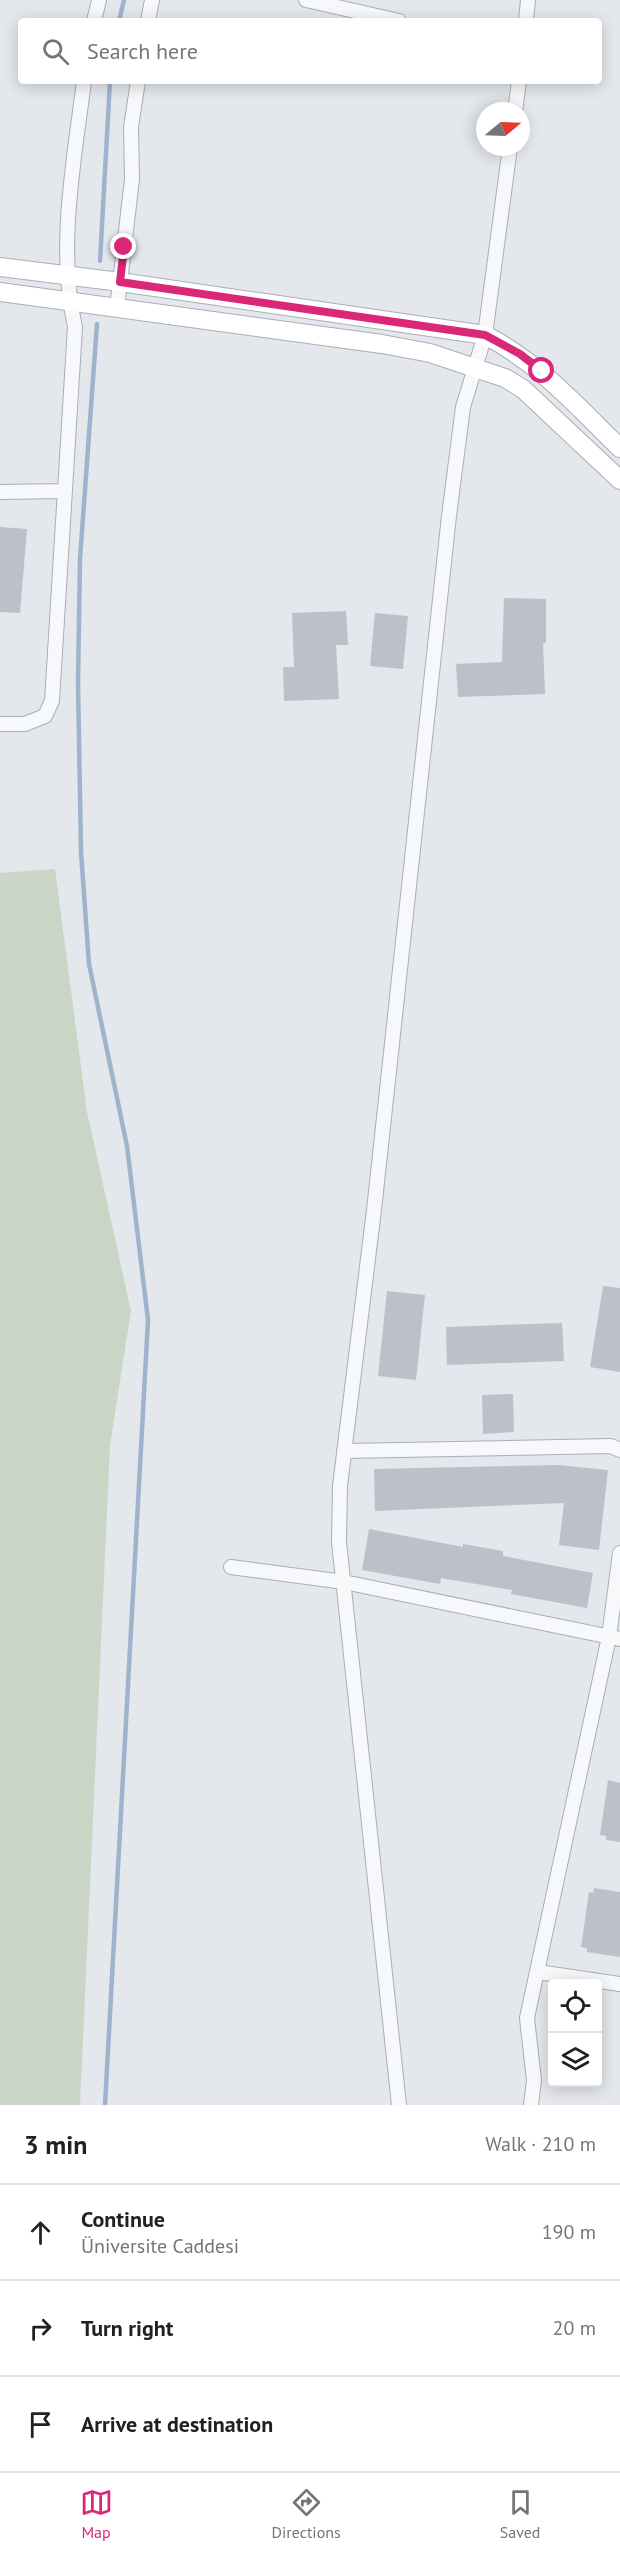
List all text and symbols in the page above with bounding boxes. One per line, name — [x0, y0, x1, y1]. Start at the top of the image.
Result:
search box — [18, 18, 602, 84]
icon: search — [39, 35, 72, 68]
text: Search here — [87, 37, 198, 65]
north arrow — [476, 102, 530, 156]
route end — [110, 233, 136, 259]
route start — [528, 357, 554, 383]
map controls — [548, 1979, 602, 2087]
button: locate — [548, 1979, 602, 2033]
button: layers — [548, 2033, 602, 2087]
text: 3 min — [24, 2128, 87, 2161]
text: Walk · 210 m — [485, 2131, 596, 2157]
text: Continue — [81, 2205, 165, 2233]
icon: ahead — [24, 2216, 57, 2249]
text: 190 m — [542, 2219, 596, 2245]
text: Üniversite Caddesi — [81, 2233, 239, 2259]
icon: right — [24, 2312, 57, 2345]
text: Turn right — [81, 2314, 173, 2342]
text: 20 m — [553, 2315, 596, 2341]
icon: arrive — [24, 2408, 57, 2441]
text: Arrive at destination — [81, 2410, 273, 2438]
tab: Map — [80, 2486, 113, 2542]
tab: Directions — [272, 2486, 341, 2542]
tab: Saved — [500, 2486, 540, 2542]

